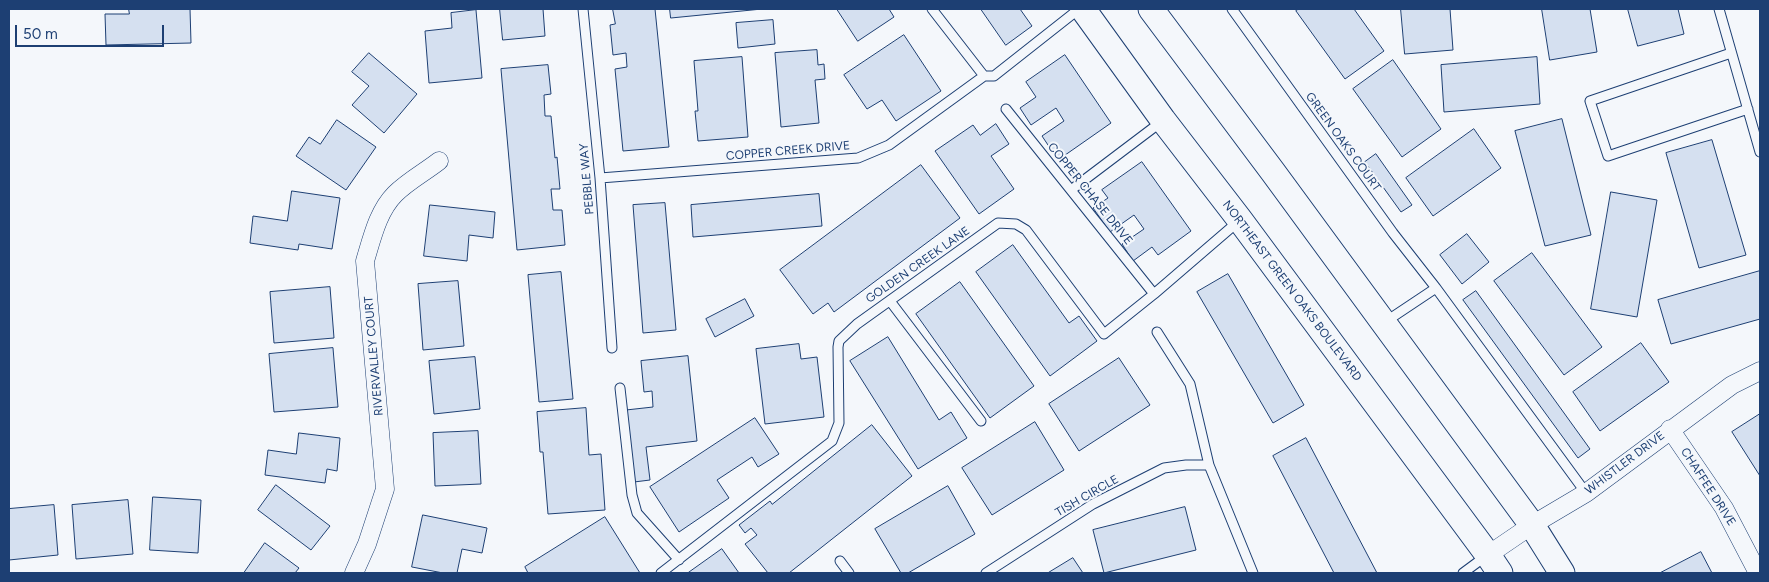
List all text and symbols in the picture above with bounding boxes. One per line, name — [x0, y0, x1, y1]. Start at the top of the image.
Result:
scale bar — [18, 15, 166, 47]
text: 50 m — [23, 25, 58, 43]
street label: GREEN OAKS COURT — [1302, 90, 1384, 194]
street label: COPPER CREEK DRIVE — [725, 138, 851, 164]
street label: COPPER CHASE DRIVE — [1044, 140, 1136, 248]
street label: PEBBLE WAY — [577, 143, 597, 215]
street label: NORTHEAST GREEN OAKS BOULEVARD — [1219, 198, 1365, 384]
street label: GOLDEN CREEK LANE — [863, 224, 973, 306]
street label: RIVERVALLEY COURT — [362, 296, 386, 416]
street label: WHISTLER DRIVE — [1582, 428, 1668, 498]
street label: CHAFFEE DRIVE — [1677, 445, 1739, 529]
street label: TISH CIRCLE — [1053, 472, 1121, 520]

